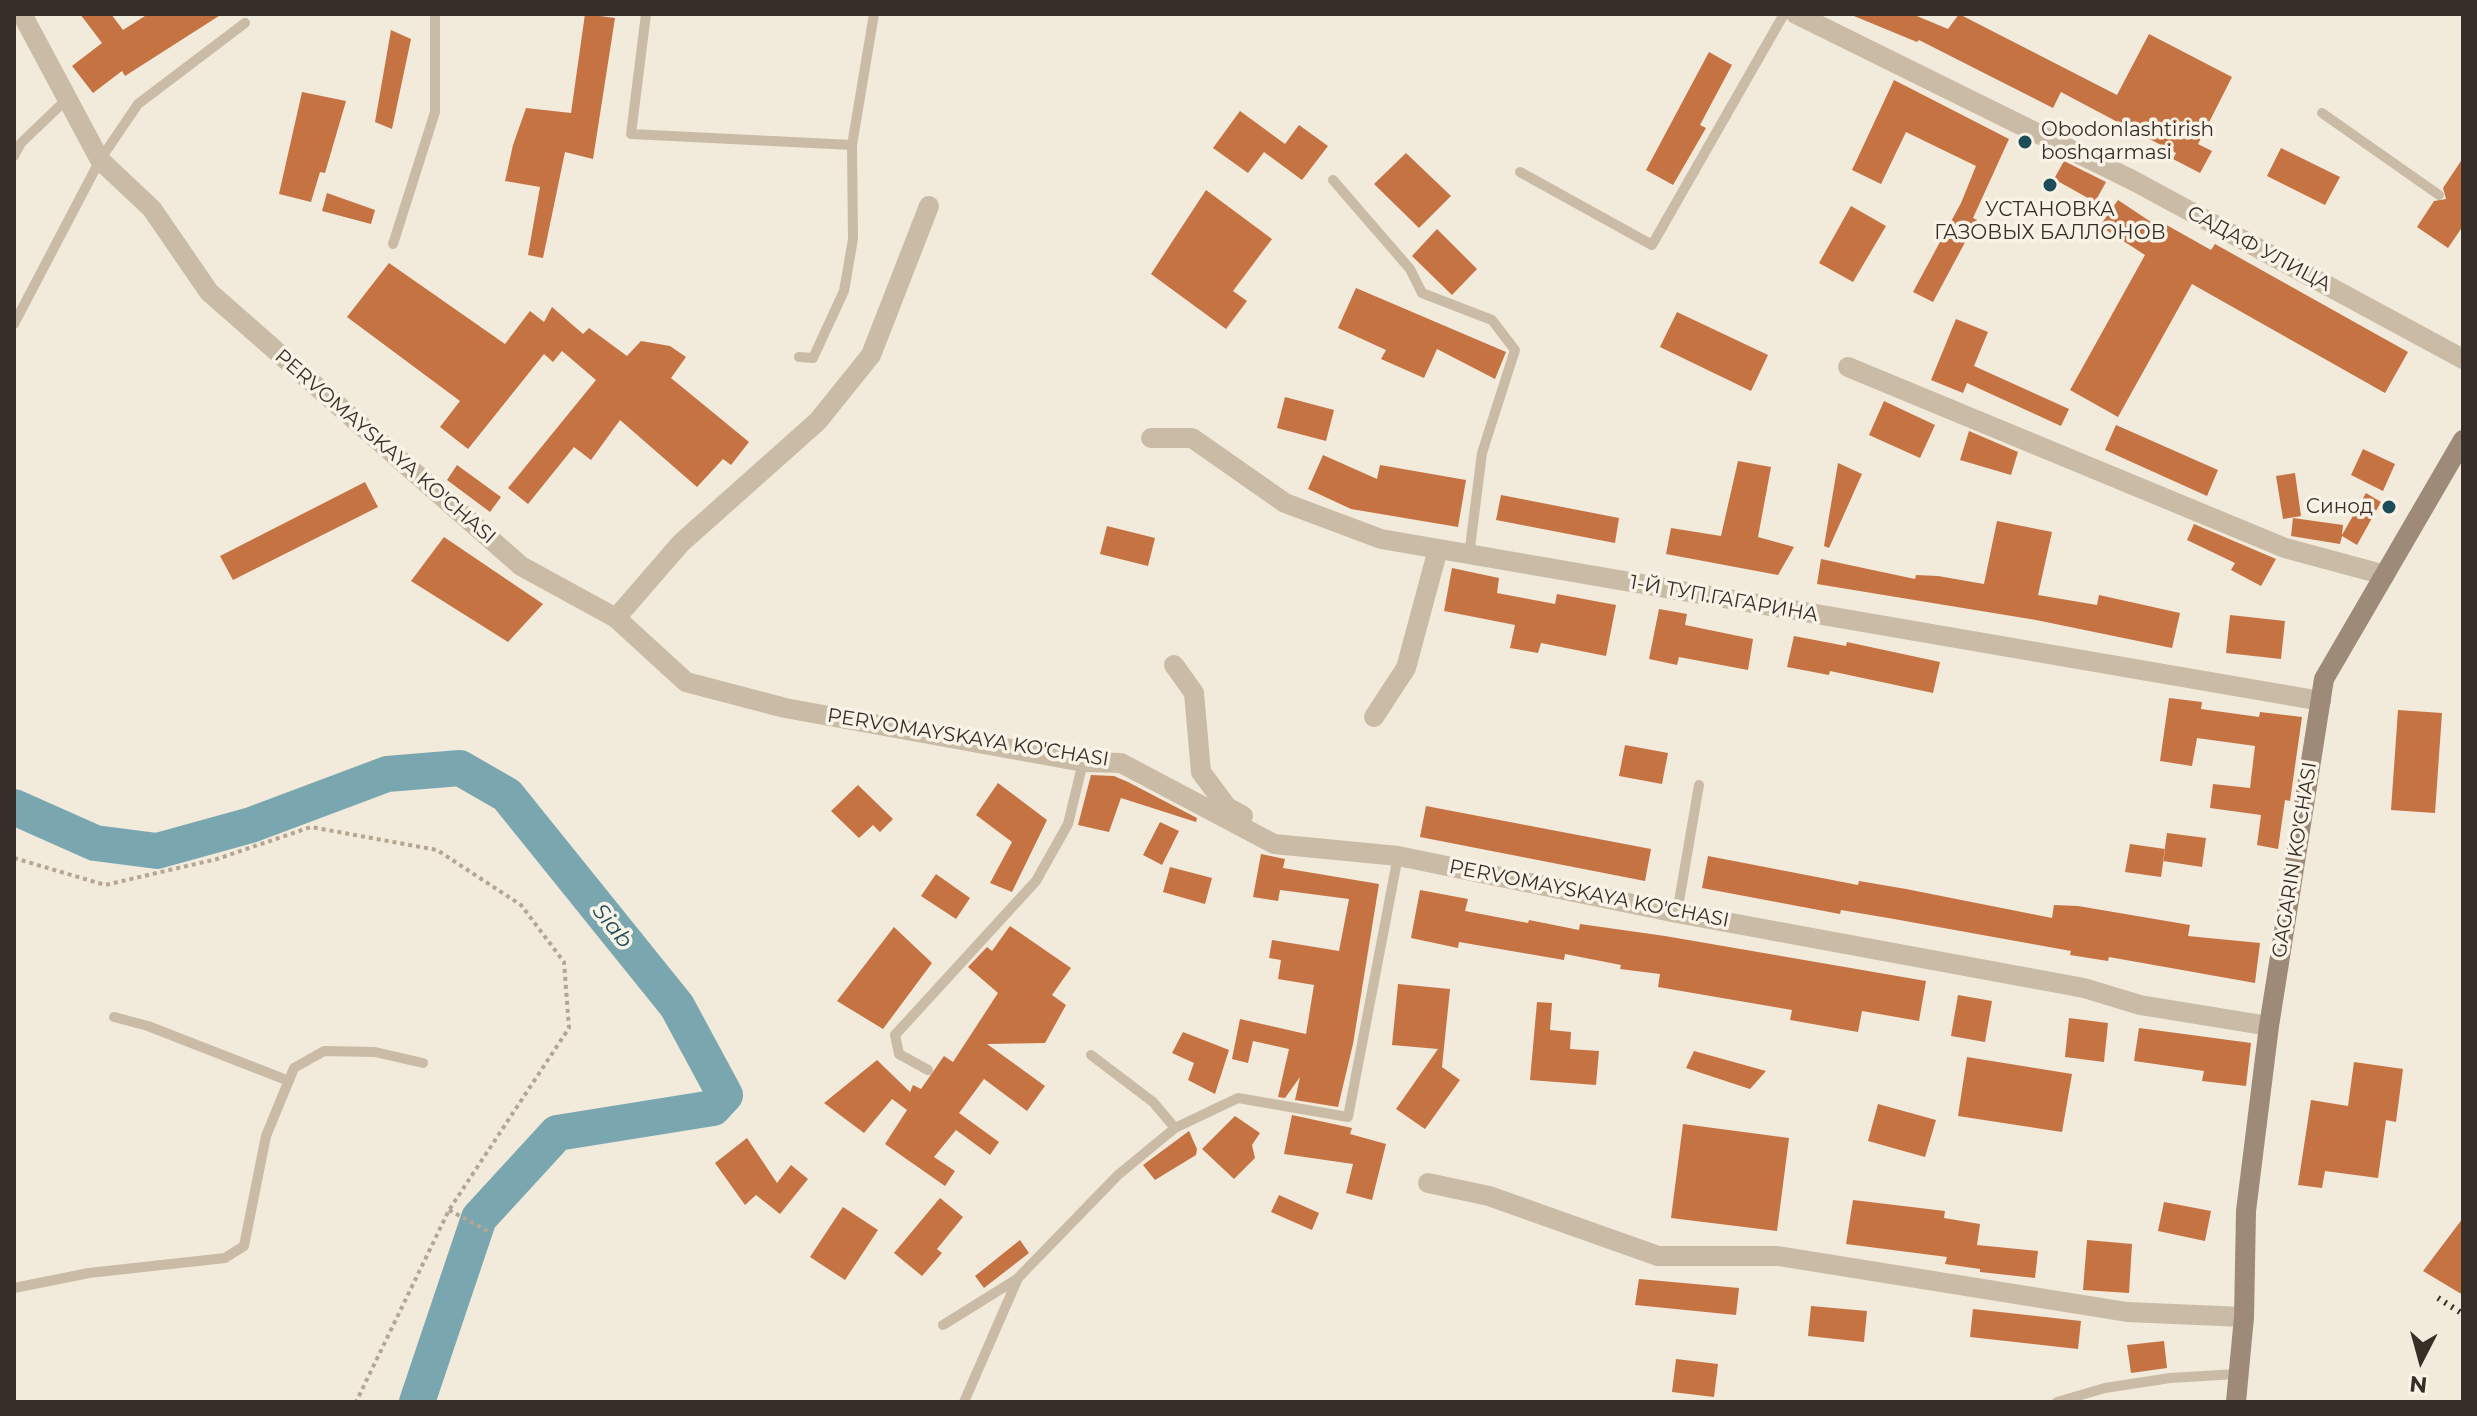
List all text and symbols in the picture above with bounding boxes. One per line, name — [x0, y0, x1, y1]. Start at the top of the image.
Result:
place label: Obodonlashtirish boshqarmasi — [2041, 118, 2214, 165]
marker: Obodonlashtirish boshqarmasi — [2016, 133, 2034, 151]
marker: УСТАНОВКА ГАЗОВЫХ БАЛЛОНОВ — [2041, 176, 2059, 194]
place label: УСТАНОВКА ГАЗОВЫХ БАЛЛОНОВ — [1934, 198, 2166, 245]
street label: САДАФ УЛИЦА — [2183, 201, 2335, 297]
street label: PERVOMAYSKAYA KO'CHASI — [270, 345, 500, 549]
place label: Синод — [2306, 495, 2373, 519]
marker: Синод — [2380, 498, 2398, 516]
street label: 1-Й ТУП.ГАГАРИНА — [1628, 571, 1820, 627]
street label: PERVOMAYSKAYA KO'CHASI — [826, 704, 1110, 772]
street label: GAGARIN KO'CHASI — [2268, 760, 2322, 960]
street label: PERVOMAYSKAYA KO'CHASI — [1447, 855, 1731, 933]
water label: Siab — [586, 899, 638, 953]
north arrow — [2381, 1320, 2461, 1400]
text: N — [2408, 1370, 2429, 1399]

